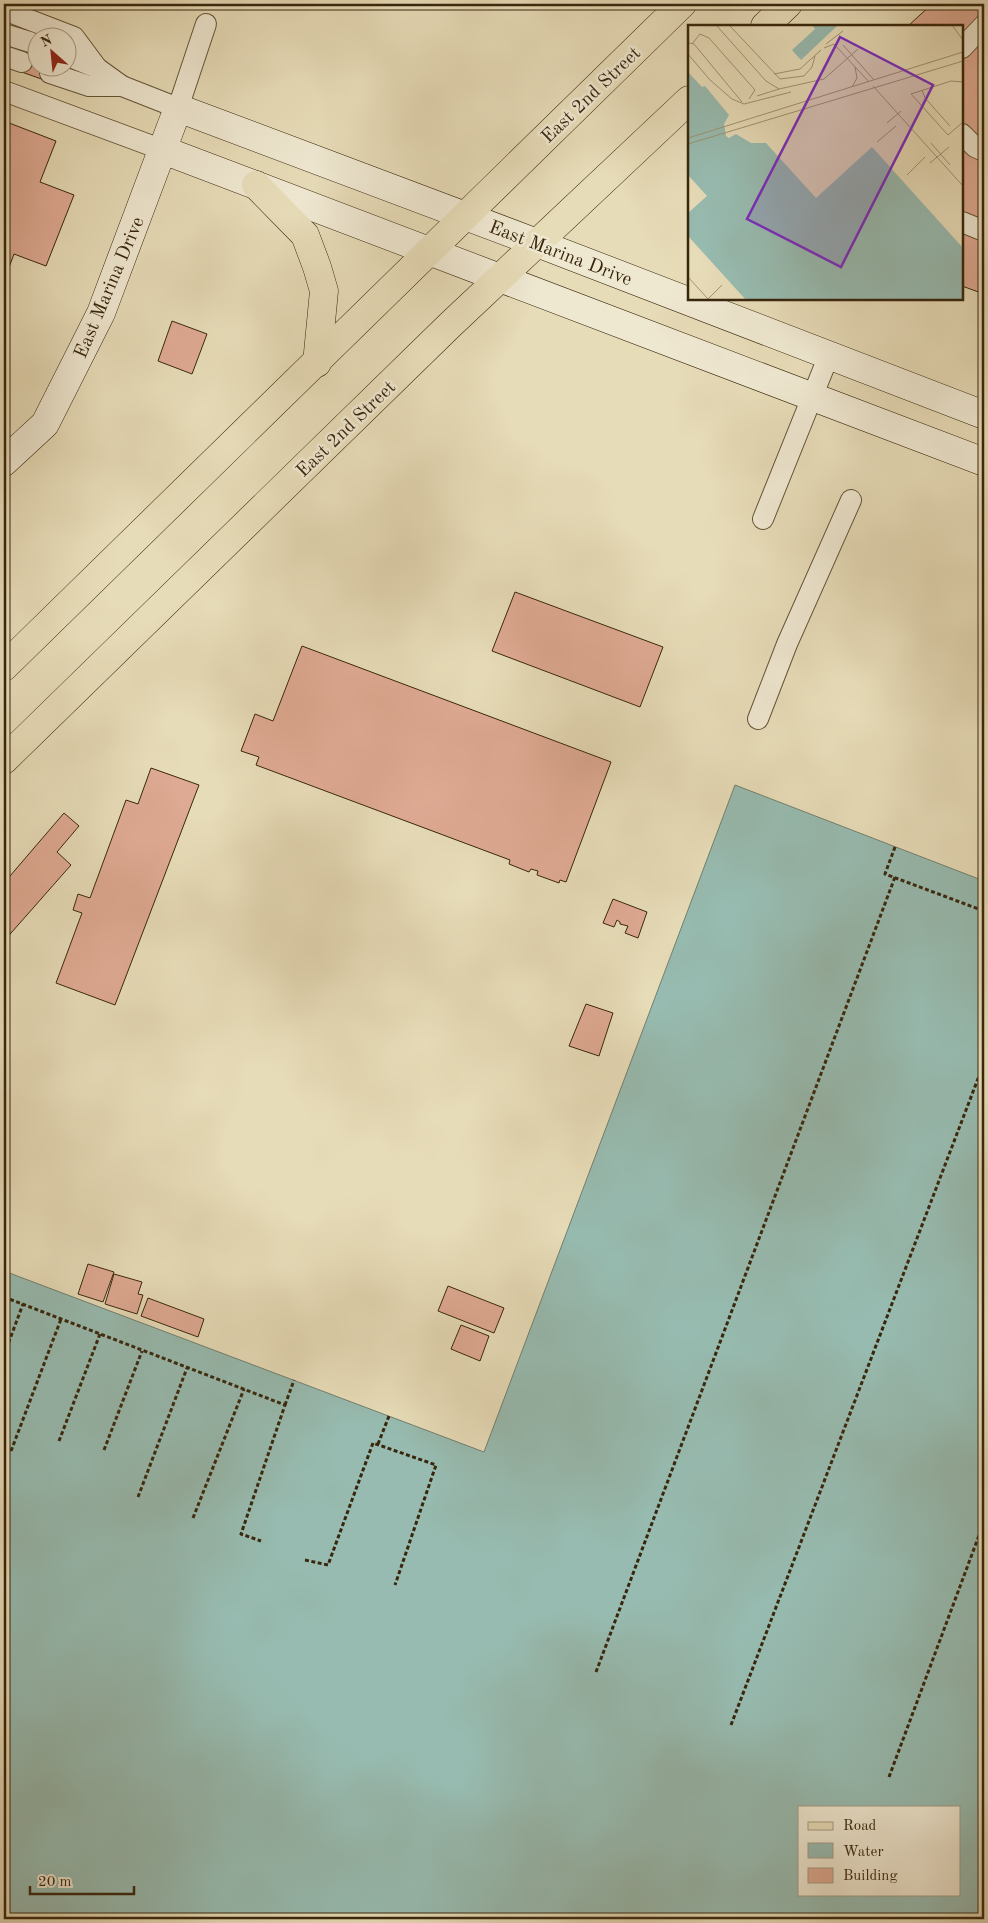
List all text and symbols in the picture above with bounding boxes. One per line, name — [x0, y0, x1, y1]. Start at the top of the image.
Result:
inset map — [688, 25, 963, 300]
north arrow — [28, 28, 78, 78]
text: N — [39, 33, 55, 50]
street label: East 2nd Street — [539, 44, 645, 148]
street label: East Marina Drive — [72, 215, 149, 361]
street label: East Marina Drive — [486, 218, 634, 290]
street label: East 2nd Street — [294, 378, 400, 482]
legend — [798, 1806, 960, 1896]
text: Road — [843, 1819, 877, 1834]
text: Water — [843, 1845, 884, 1860]
scale bar — [30, 1863, 134, 1895]
text: Building — [843, 1869, 898, 1884]
text: 20 m — [38, 1875, 72, 1890]

